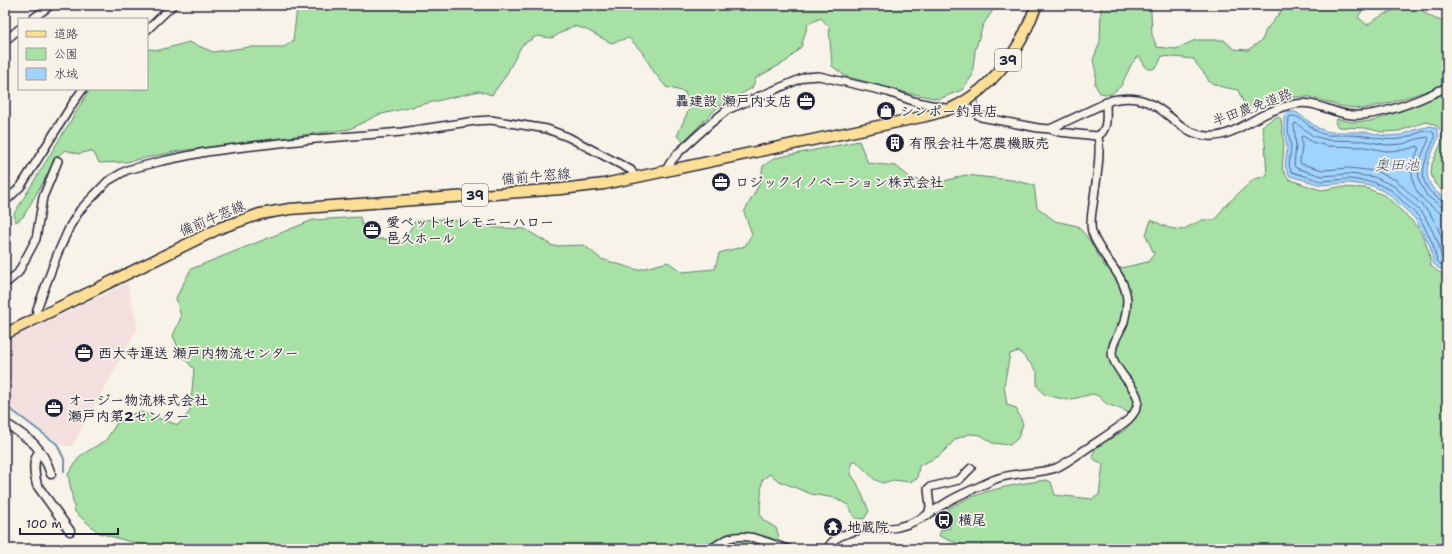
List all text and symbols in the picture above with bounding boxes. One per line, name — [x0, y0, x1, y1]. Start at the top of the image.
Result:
legend — [18, 18, 148, 90]
text: 道路 — [54, 26, 78, 42]
text: 公園 — [54, 46, 78, 62]
road number: 39 — [995, 49, 1021, 71]
text: 水域 — [54, 66, 78, 82]
street label: 半田農免道路 — [1209, 84, 1295, 130]
office icon: 轟建設 瀬戸内支店 — [795, 90, 817, 112]
place label: 轟建設 瀬戸内支店 — [675, 92, 792, 110]
shop icon: シンポー釣具店 — [875, 100, 897, 122]
place label: シンポー釣具店 — [900, 102, 998, 120]
building icon: 有限会社牛窓農機販売 — [884, 132, 906, 154]
place label: 有限会社牛窓農機販売 — [909, 134, 1049, 152]
water label: 奥田池 — [1374, 155, 1420, 175]
street label: 備前牛窓線 — [500, 164, 572, 188]
office icon: ロジックイノベーション株式会社 — [710, 171, 732, 193]
place label: ロジックイノベーション株式会社 — [735, 173, 944, 191]
road number: 39 — [462, 184, 488, 206]
street label: 備前牛窓線 — [176, 196, 248, 240]
place label: 愛ペットセレモニーハロー 邑久ホール — [386, 213, 554, 247]
office icon: 愛ペットセレモニーハロー 邑久ホール — [361, 219, 383, 241]
office icon: 西大寺運送 瀬戸内物流センター — [73, 342, 95, 364]
place label: 西大寺運送 瀬戸内物流センター — [98, 344, 299, 362]
place label: オージー物流株式会社 瀬戸内第2センター — [68, 391, 208, 425]
office icon: オージー物流株式会社 瀬戸内第2センター — [43, 397, 65, 419]
bus stop icon: 横尾 — [933, 509, 955, 531]
scale bar — [20, 510, 118, 536]
place label: 横尾 — [958, 511, 986, 529]
text: 100 m — [26, 516, 62, 532]
temple icon: 地蔵院 — [822, 516, 844, 538]
place label: 地蔵院 — [847, 518, 889, 536]

